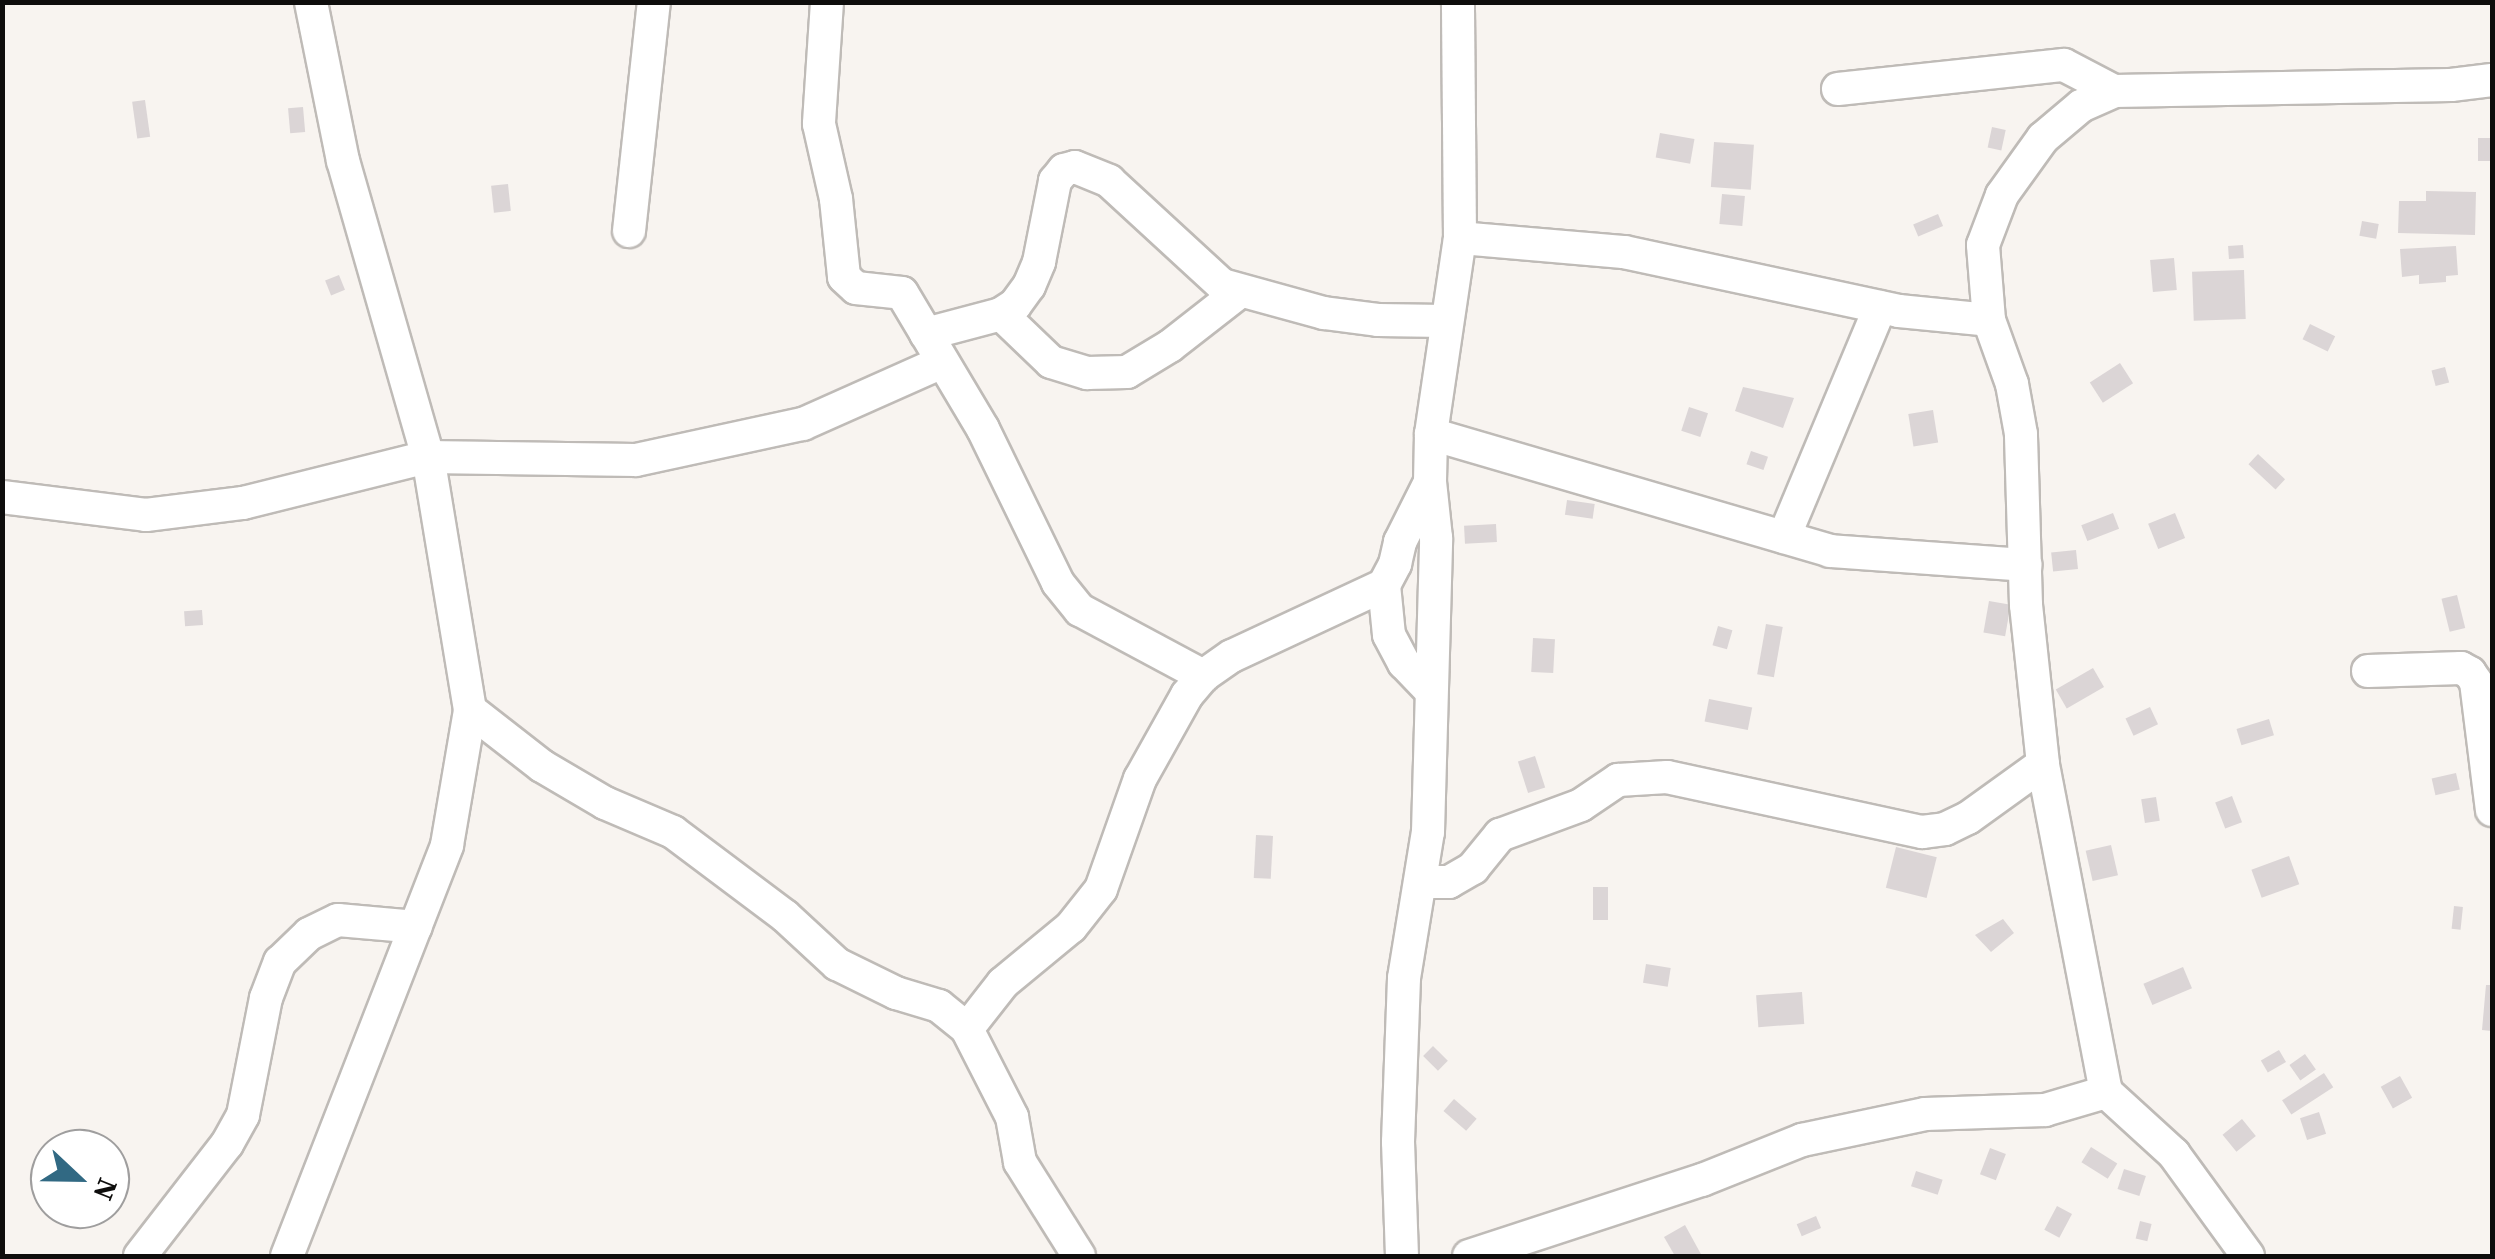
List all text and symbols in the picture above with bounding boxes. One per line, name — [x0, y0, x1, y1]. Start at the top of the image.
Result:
north arrow — [30, 1129, 130, 1229]
text: N — [85, 1173, 127, 1206]

